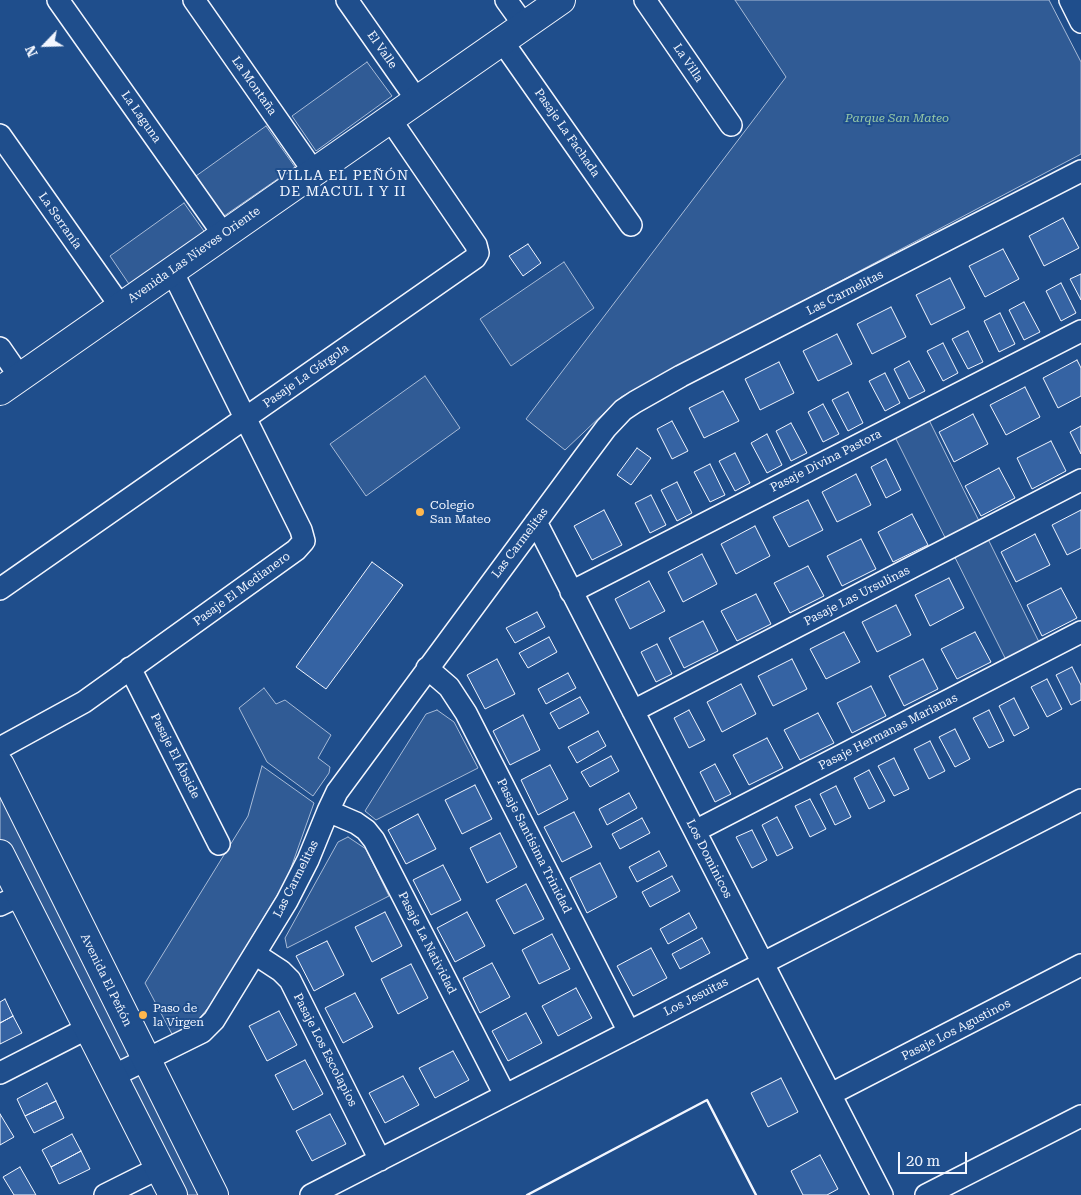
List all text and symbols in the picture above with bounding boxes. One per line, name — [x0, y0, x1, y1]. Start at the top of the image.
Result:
north arrow — [20, 20, 70, 70]
street label: El Valle — [364, 28, 400, 72]
street label: La Villa — [670, 41, 706, 85]
text: N — [22, 43, 41, 59]
street label: La Montaña — [228, 54, 280, 118]
street label: Pasaje La Fachada — [531, 86, 603, 180]
street label: La Laguna — [118, 88, 164, 146]
park label: Parque San Mateo — [845, 111, 949, 125]
district label: VILLA EL PEÑÓN DE MACUL I Y II — [275, 168, 411, 200]
street label: La Serranía — [35, 190, 85, 252]
street label: Avenida Las Nieves Oriente — [125, 204, 263, 306]
street label: Las Carmelitas — [804, 267, 886, 319]
street label: Pasaje La Gárgola — [260, 341, 352, 411]
street label: Pasaje Divina Pastora — [768, 427, 884, 495]
place label: Colegio San Mateo — [430, 498, 491, 526]
street label: Las Carmelitas — [489, 505, 551, 581]
marker: Colegio San Mateo — [414, 506, 426, 518]
street label: Pasaje El Medianero — [191, 549, 293, 629]
street label: Pasaje Las Ursulinas — [802, 563, 912, 629]
street label: Pasaje Hermanas Marianas — [816, 691, 960, 773]
street label: Pasaje El Ábside — [147, 711, 203, 801]
street label: Pasaje Santísima Trinidad — [494, 776, 574, 916]
street label: Los Dominicos — [683, 817, 735, 901]
street label: Las Carmelitas — [270, 838, 322, 920]
street label: Pasaje La Natividad — [395, 889, 459, 997]
street label: Avenida El Peñón — [77, 931, 135, 1029]
street label: Los Jesuitas — [661, 975, 731, 1019]
street label: Pasaje Los Escolapios — [290, 991, 360, 1109]
street label: Pasaje Los Agustinos — [899, 996, 1013, 1064]
place label: Paso de la Virgen — [153, 1001, 204, 1029]
marker: Paso de la Virgen — [137, 1009, 149, 1021]
scale bar — [901, 1142, 970, 1174]
text: 20 m — [906, 1152, 940, 1170]

